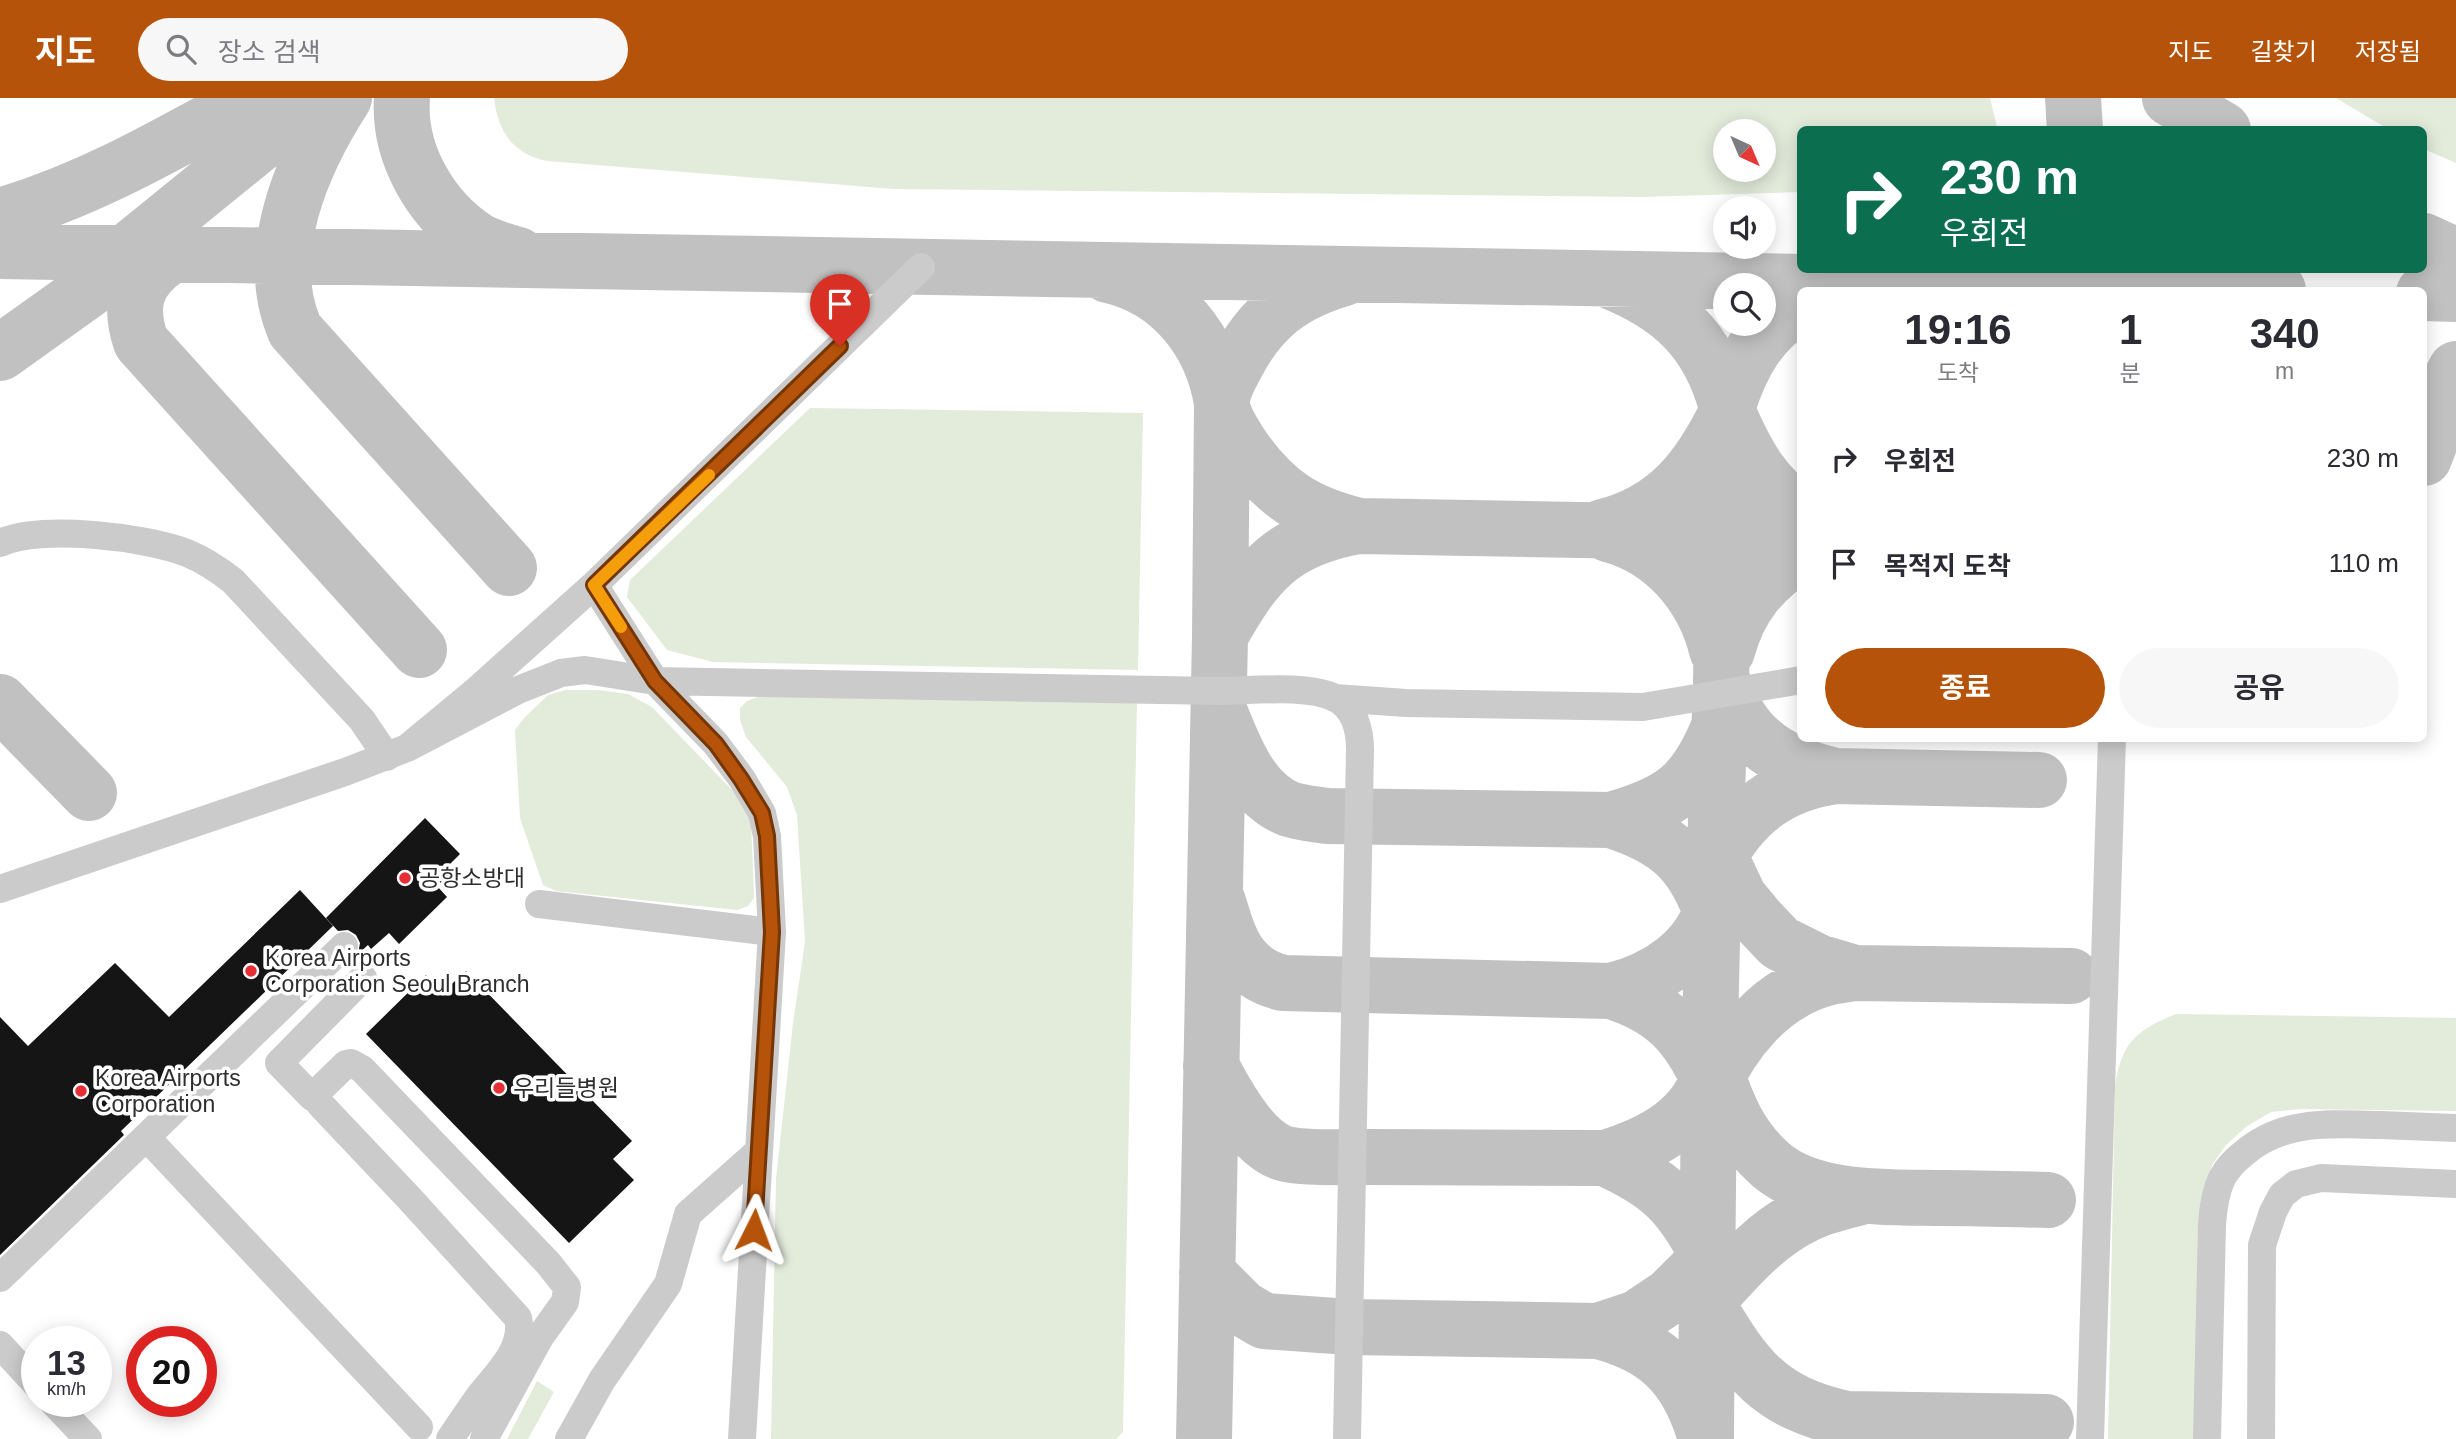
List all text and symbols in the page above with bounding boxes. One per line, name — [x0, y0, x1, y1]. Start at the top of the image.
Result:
search box — [138, 18, 628, 81]
icon: search — [162, 30, 200, 68]
text: 지도 — [35, 33, 96, 70]
text: 장소 검색 — [218, 37, 321, 67]
text: 지도 — [2168, 38, 2213, 65]
text: 길찾기 — [2251, 38, 2317, 65]
text: 저장됨 — [2355, 38, 2421, 65]
north arrow — [1713, 119, 1776, 182]
map controls — [1713, 119, 1776, 336]
text: 230 m — [1940, 150, 2079, 204]
icon: right — [1825, 154, 1916, 245]
button: sound — [1713, 196, 1776, 259]
text: 우회전 — [1940, 215, 2028, 251]
button: search — [1713, 273, 1776, 336]
pin — [810, 274, 870, 346]
icon: arrive — [821, 285, 859, 323]
text: 19:16 — [1904, 306, 2012, 353]
text: 1 — [2119, 306, 2142, 353]
text: 340 — [2250, 310, 2320, 357]
text: m — [2275, 358, 2294, 384]
text: 도착 — [1937, 360, 1979, 386]
text: 분 — [2120, 360, 2141, 386]
icon: right — [1825, 440, 1863, 478]
text: 230 m — [2327, 443, 2399, 473]
text: 우회전 — [1884, 446, 1956, 476]
icon: arrive — [1825, 545, 1863, 583]
text: 110 m — [2329, 548, 2399, 578]
text: 목적지 도착 — [1884, 551, 2011, 581]
button: 종료 — [1825, 648, 2105, 728]
button: 공유 — [2119, 648, 2399, 728]
place label: 공항소방대 — [419, 865, 525, 891]
marker: 공항소방대 — [397, 870, 413, 886]
place label: Korea Airports Corporation Seoul Branch — [265, 945, 530, 997]
marker: Korea Airports Corporation Seoul Branch — [243, 963, 259, 979]
place label: Korea Airports Corporation — [95, 1065, 241, 1117]
place label: 우리들병원 — [513, 1075, 619, 1101]
marker: 우리들병원 — [491, 1080, 507, 1096]
marker: Korea Airports Corporation — [73, 1083, 89, 1099]
position arrow — [717, 1193, 791, 1267]
speed limit sign: 20 — [126, 1326, 217, 1417]
text: 13 — [47, 1343, 86, 1382]
text: km/h — [47, 1379, 86, 1399]

